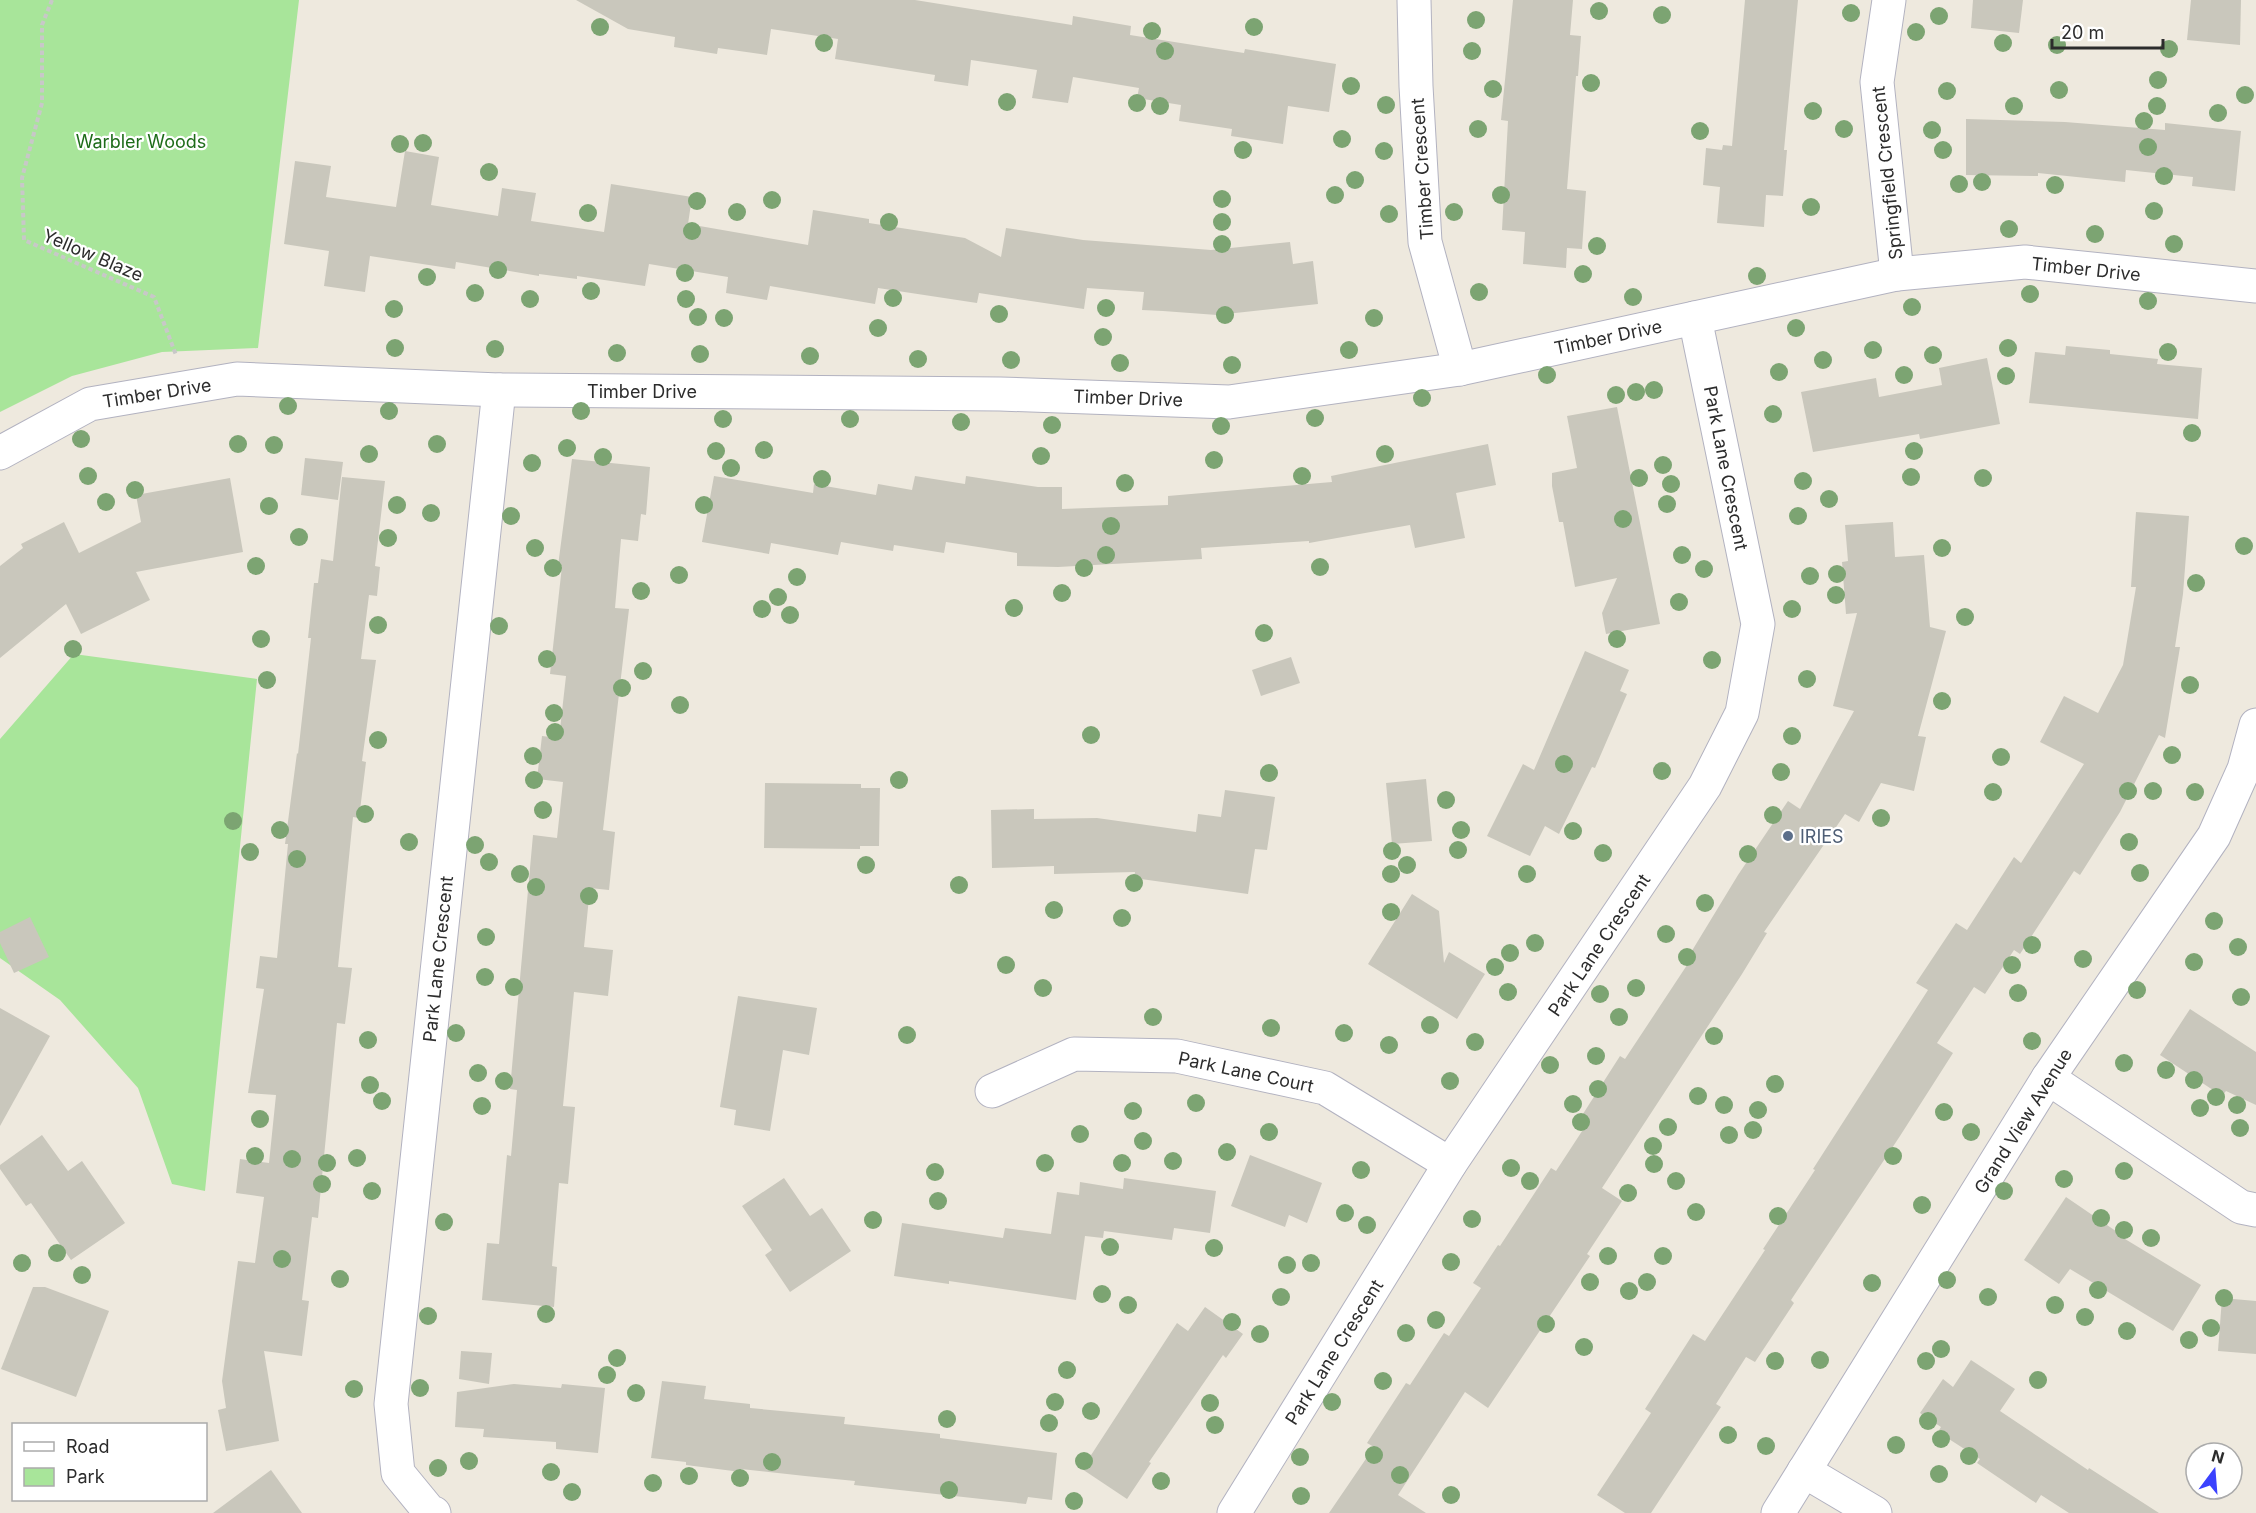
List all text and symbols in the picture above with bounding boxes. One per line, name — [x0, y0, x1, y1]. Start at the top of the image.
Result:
scale bar — [2052, 12, 2163, 50]
text: 20 m — [2061, 22, 2104, 43]
street label: Springfield Crescent — [1867, 85, 1907, 261]
street label: Timber Crescent — [1407, 97, 1437, 241]
park label: Warbler Woods — [76, 131, 206, 152]
street label: Yellow Blaze — [40, 224, 146, 286]
street label: Timber Drive — [2030, 253, 2142, 285]
street label: Timber Drive — [1552, 315, 1664, 359]
street label: Timber Drive — [101, 374, 213, 412]
street label: Timber Drive — [587, 381, 697, 402]
street label: Park Lane Crescent — [1700, 384, 1752, 552]
street label: Timber Drive — [1073, 386, 1183, 410]
place label: IRIES — [1800, 826, 1844, 847]
marker: IRIES — [1781, 829, 1795, 843]
street label: Park Lane Crescent — [1544, 870, 1654, 1020]
street label: Park Lane Crescent — [419, 875, 457, 1043]
street label: Grand View Avenue — [1970, 1045, 2076, 1197]
street label: Park Lane Court — [1177, 1047, 1316, 1097]
street label: Park Lane Crescent — [1281, 1276, 1387, 1428]
legend — [12, 1423, 207, 1501]
text: Road — [66, 1436, 109, 1457]
north arrow — [2184, 1441, 2244, 1501]
text: N — [2210, 1445, 2227, 1468]
text: Park — [66, 1466, 105, 1487]

